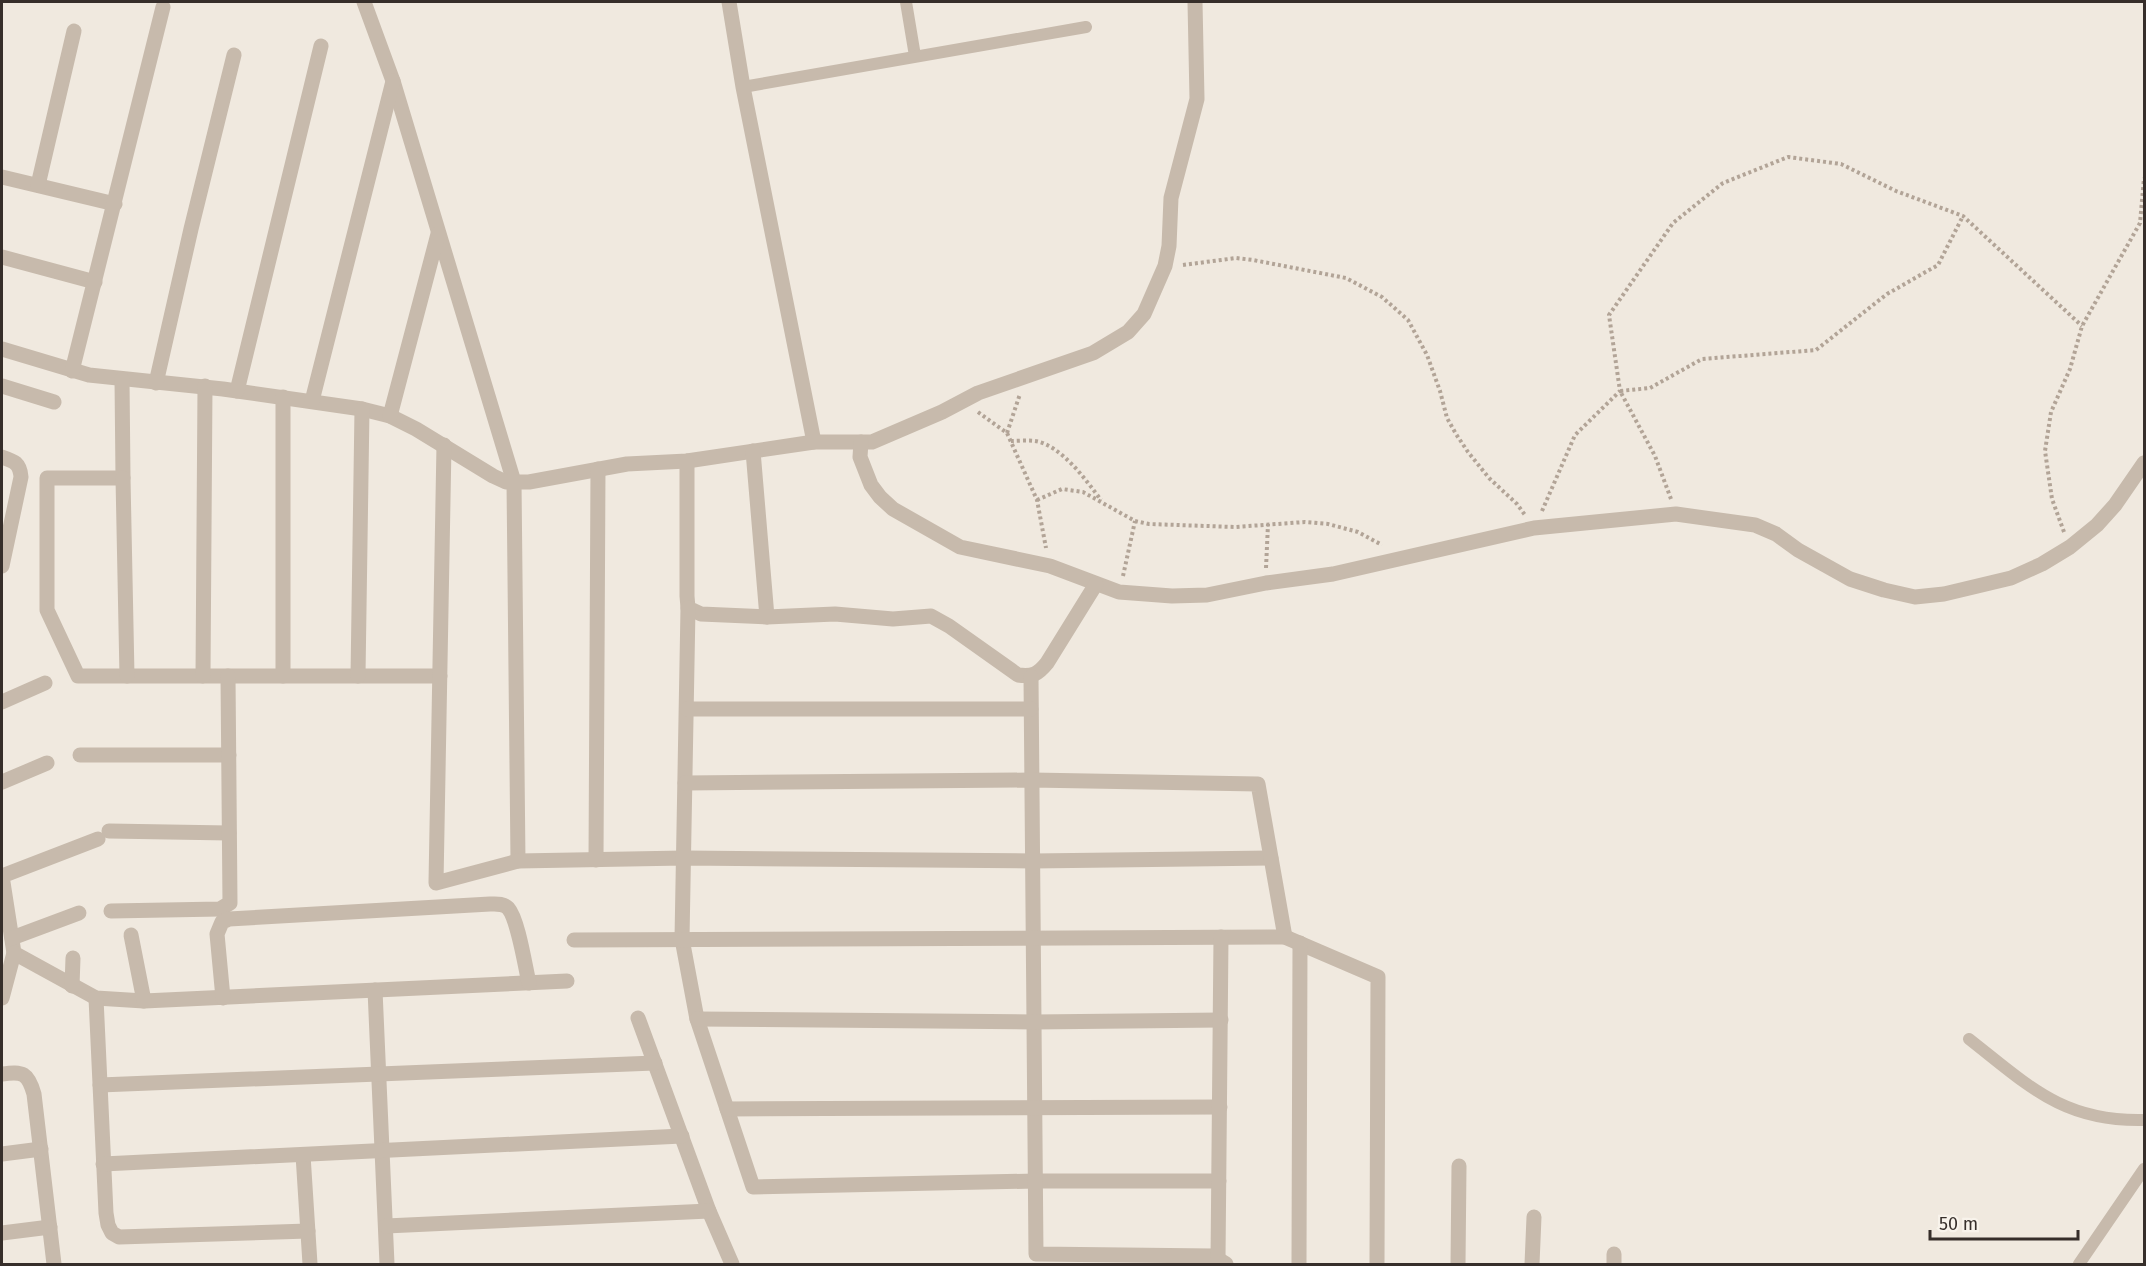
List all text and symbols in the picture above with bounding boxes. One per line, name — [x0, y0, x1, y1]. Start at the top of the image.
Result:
scale bar — [1930, 1203, 2078, 1241]
text: 50 m — [1939, 1213, 1978, 1235]

